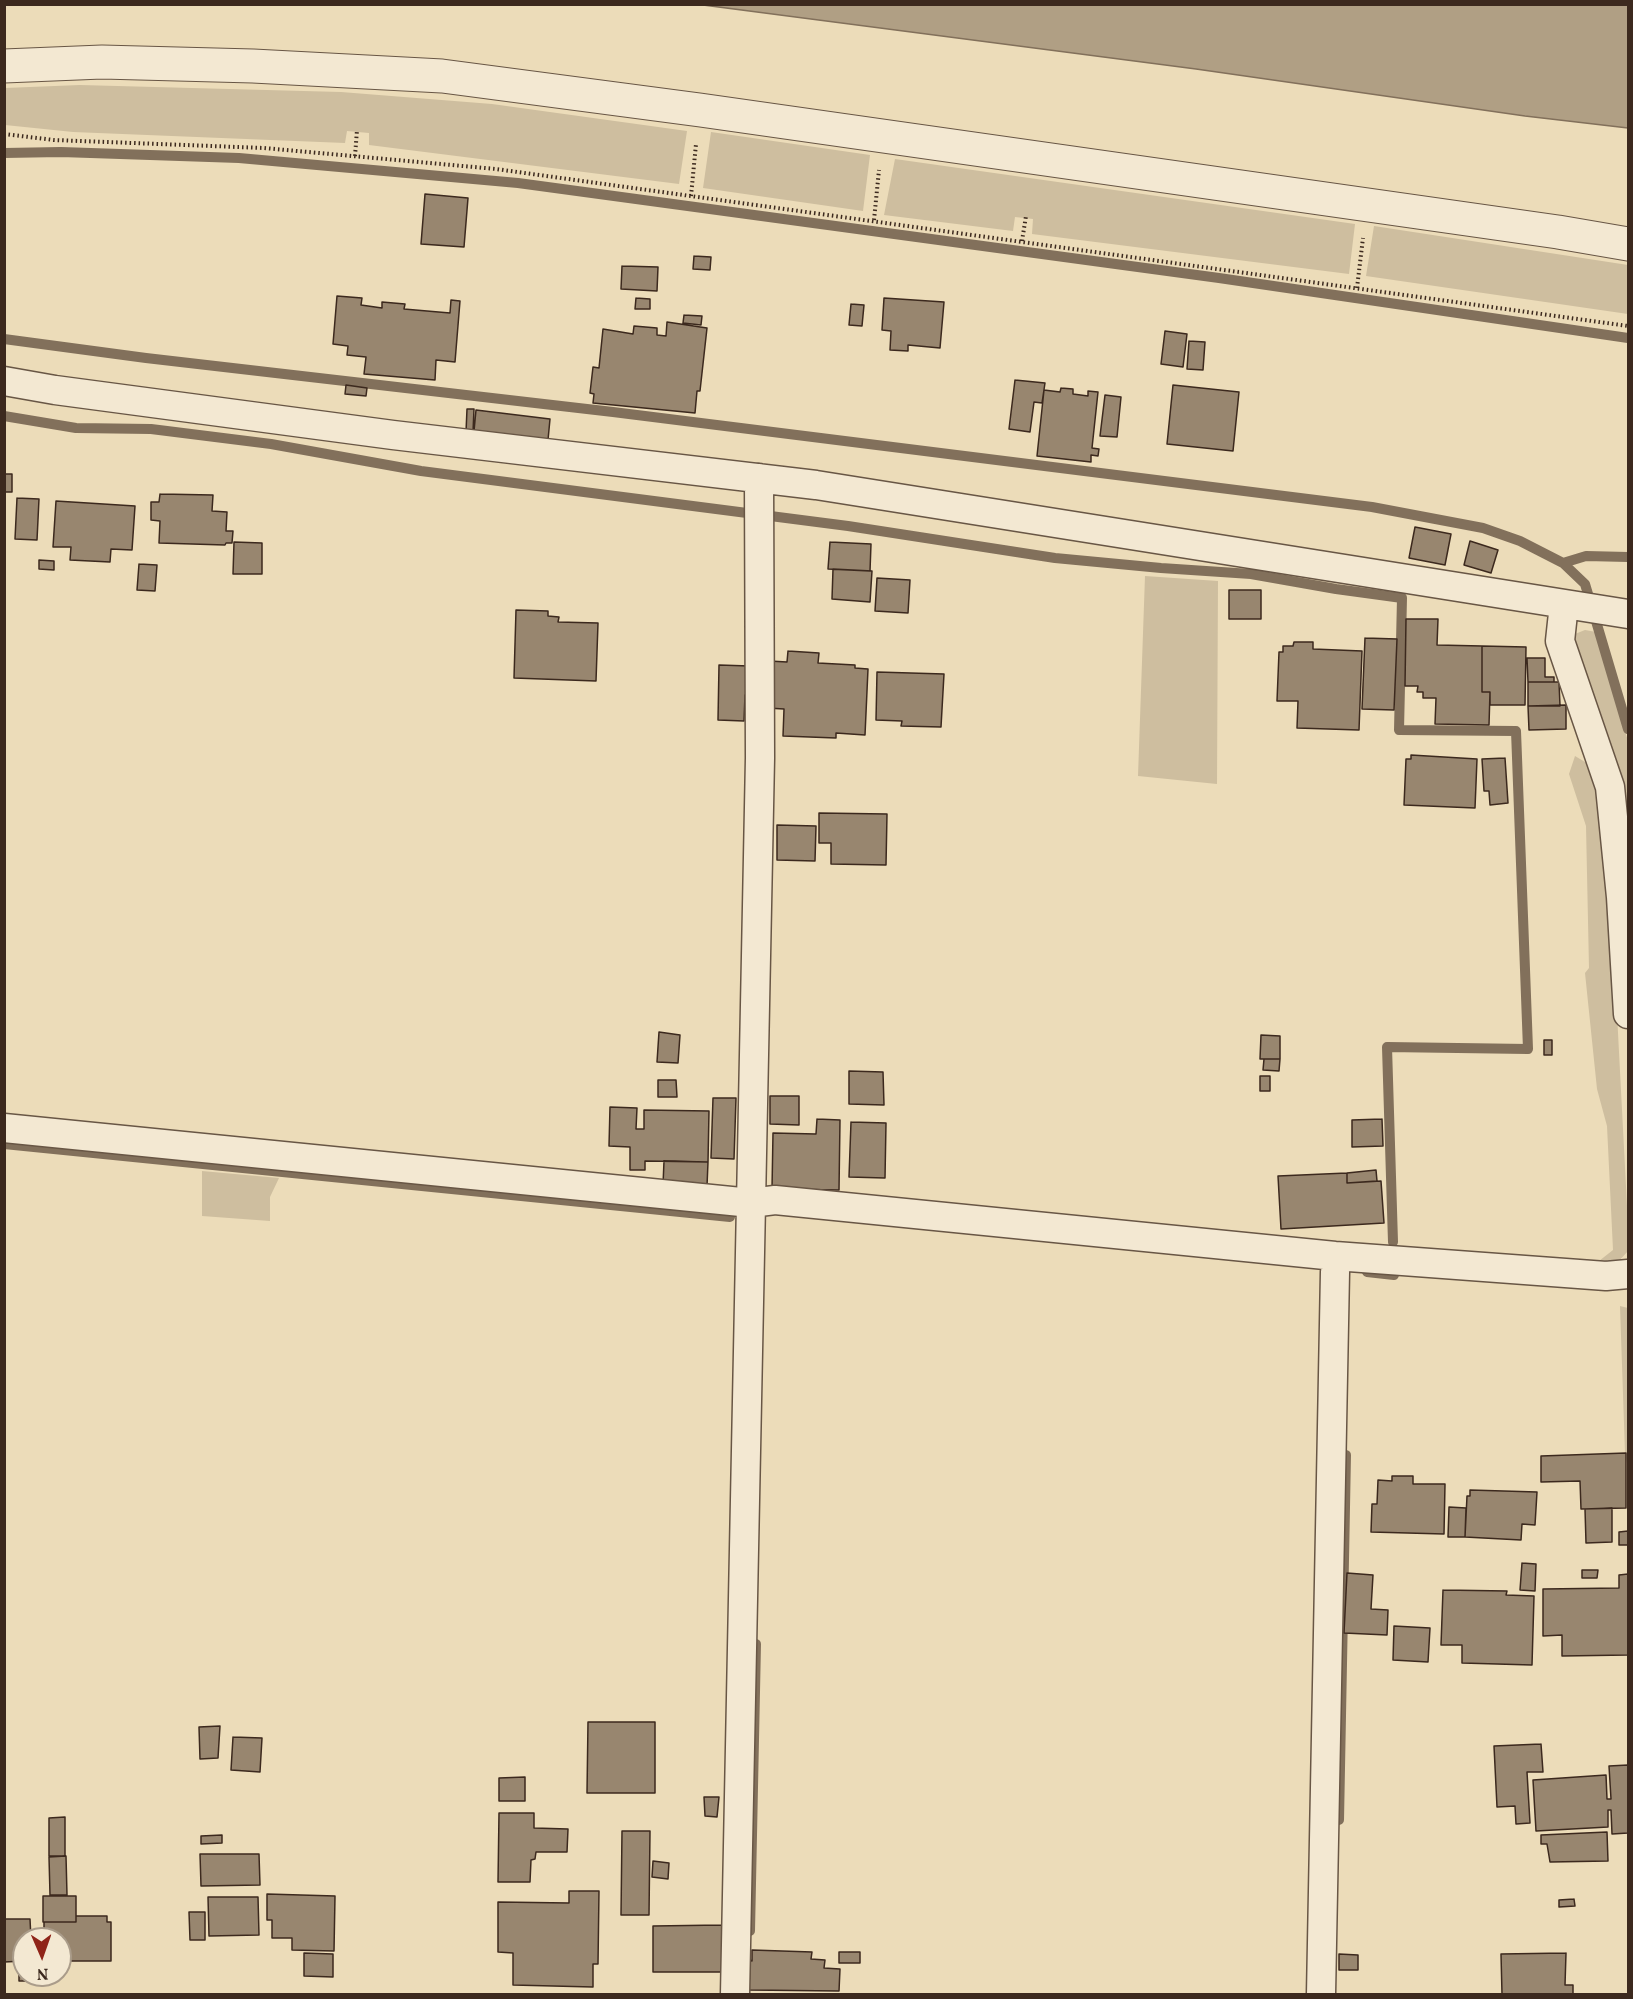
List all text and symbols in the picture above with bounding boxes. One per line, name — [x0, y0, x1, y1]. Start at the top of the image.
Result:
north arrow — [12, 1927, 72, 1987]
text: N — [36, 1962, 49, 1984]

